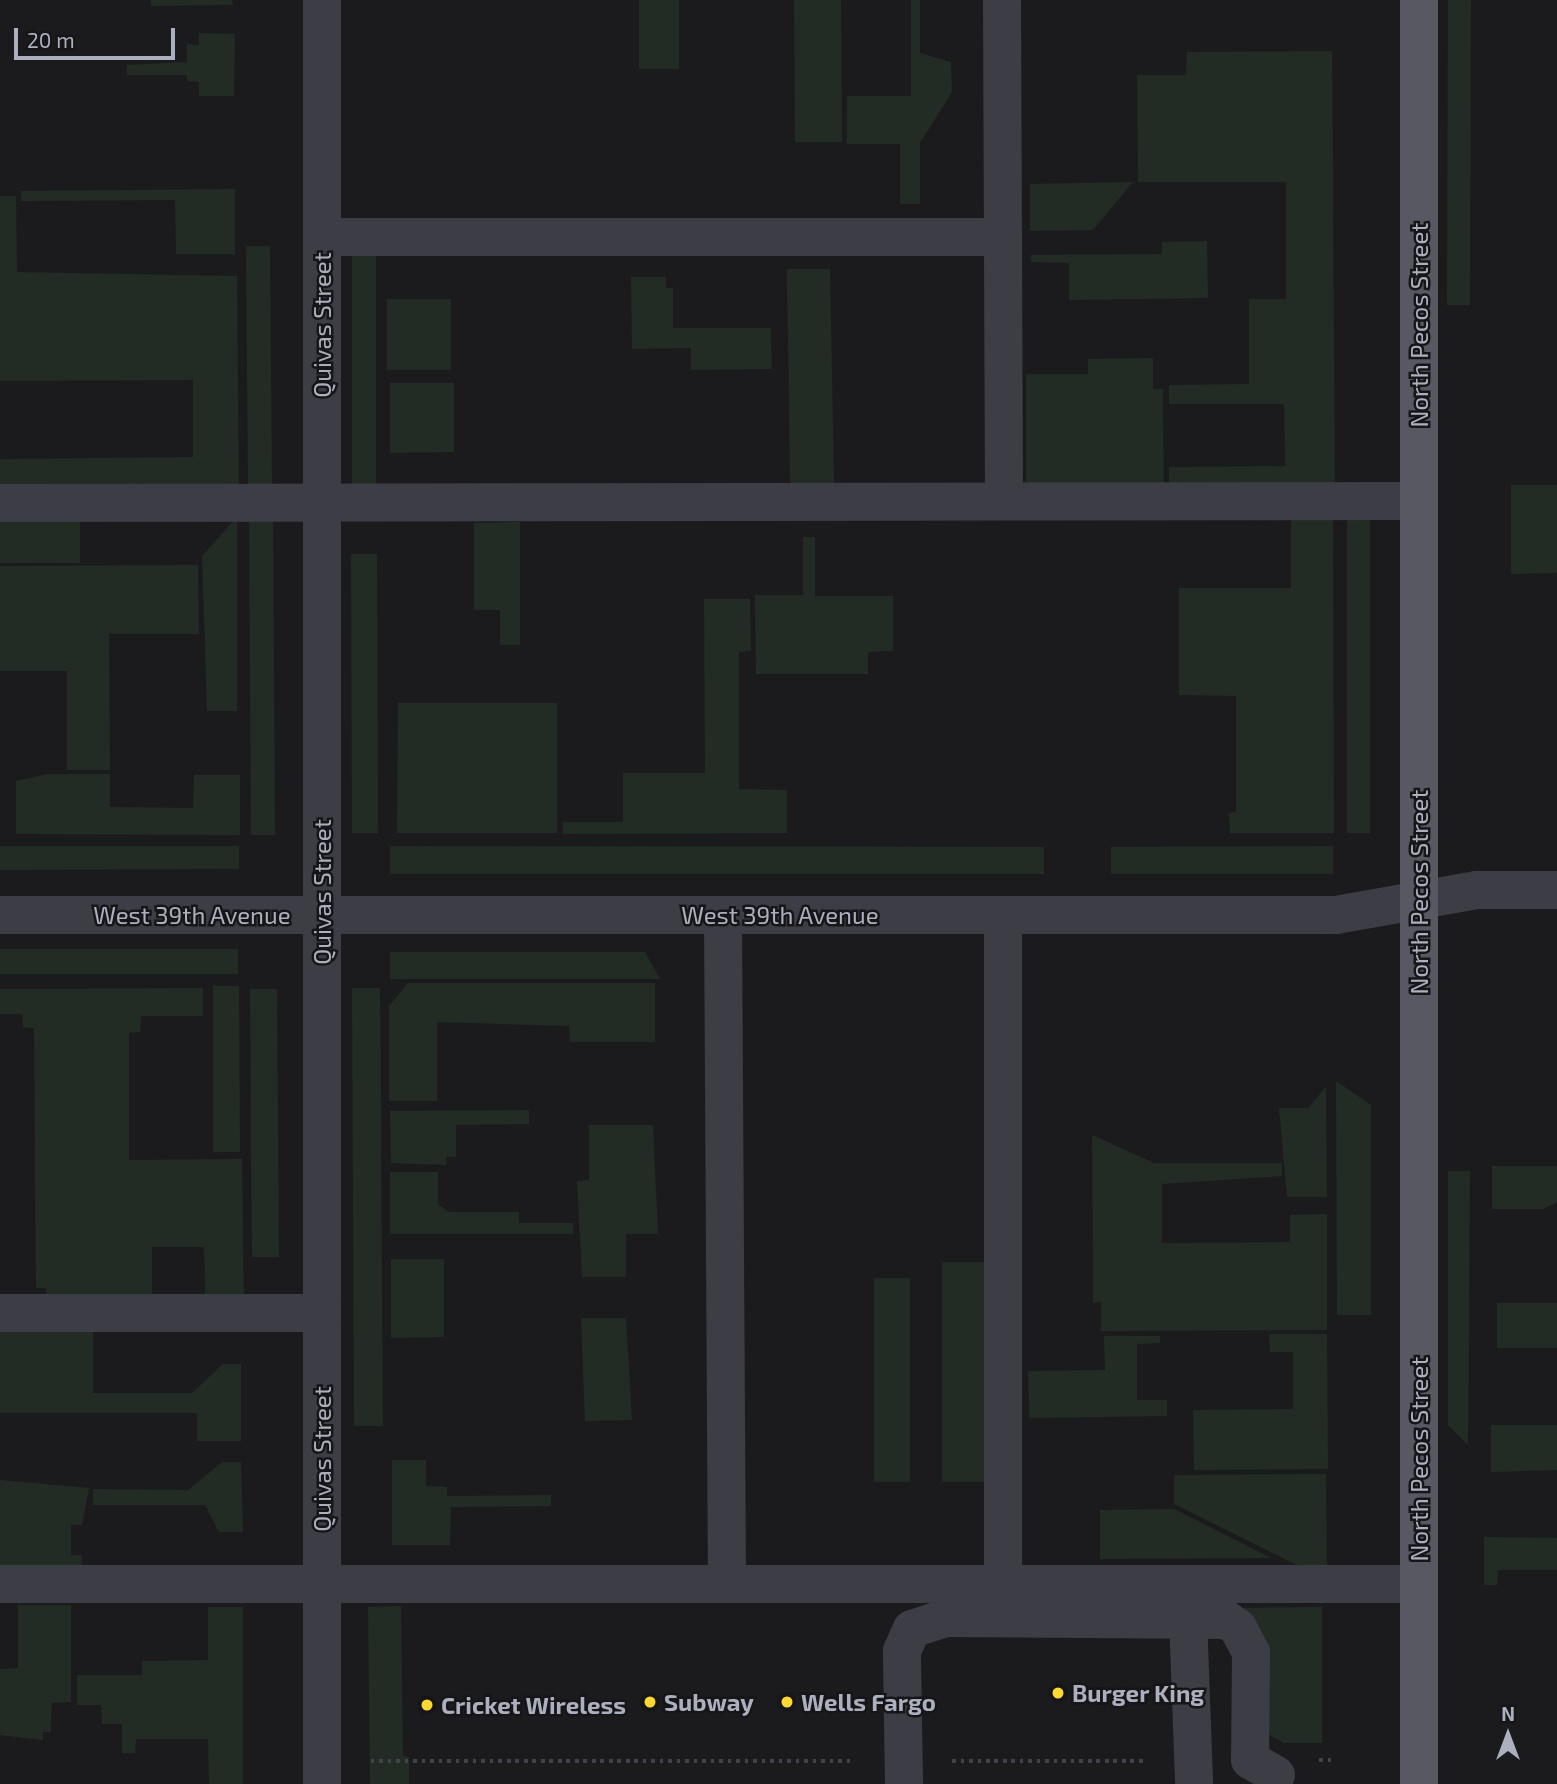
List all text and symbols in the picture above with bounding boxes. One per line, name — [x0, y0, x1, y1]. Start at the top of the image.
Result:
scale bar — [18, 14, 178, 58]
text: 20 m — [27, 27, 75, 52]
street label: North Pecos Street — [1405, 223, 1433, 427]
street label: Quivas Street — [308, 252, 336, 398]
street label: North Pecos Street — [1405, 790, 1433, 994]
street label: Quivas Street — [308, 819, 336, 965]
street label: West 39th Avenue — [93, 901, 291, 929]
street label: West 39th Avenue — [681, 901, 879, 929]
street label: North Pecos Street — [1405, 1357, 1433, 1561]
street label: Quivas Street — [308, 1386, 336, 1532]
place label: Burger King — [1072, 1679, 1205, 1707]
marker: Burger King — [1050, 1685, 1066, 1701]
place label: Subway — [664, 1688, 754, 1716]
place label: Wells Fargo — [801, 1688, 936, 1716]
place label: Cricket Wireless — [441, 1691, 626, 1719]
marker: Subway — [642, 1694, 658, 1710]
marker: Wells Fargo — [779, 1694, 795, 1710]
marker: Cricket Wireless — [419, 1697, 435, 1713]
north arrow — [1473, 1700, 1543, 1770]
text: N — [1501, 1702, 1515, 1725]

